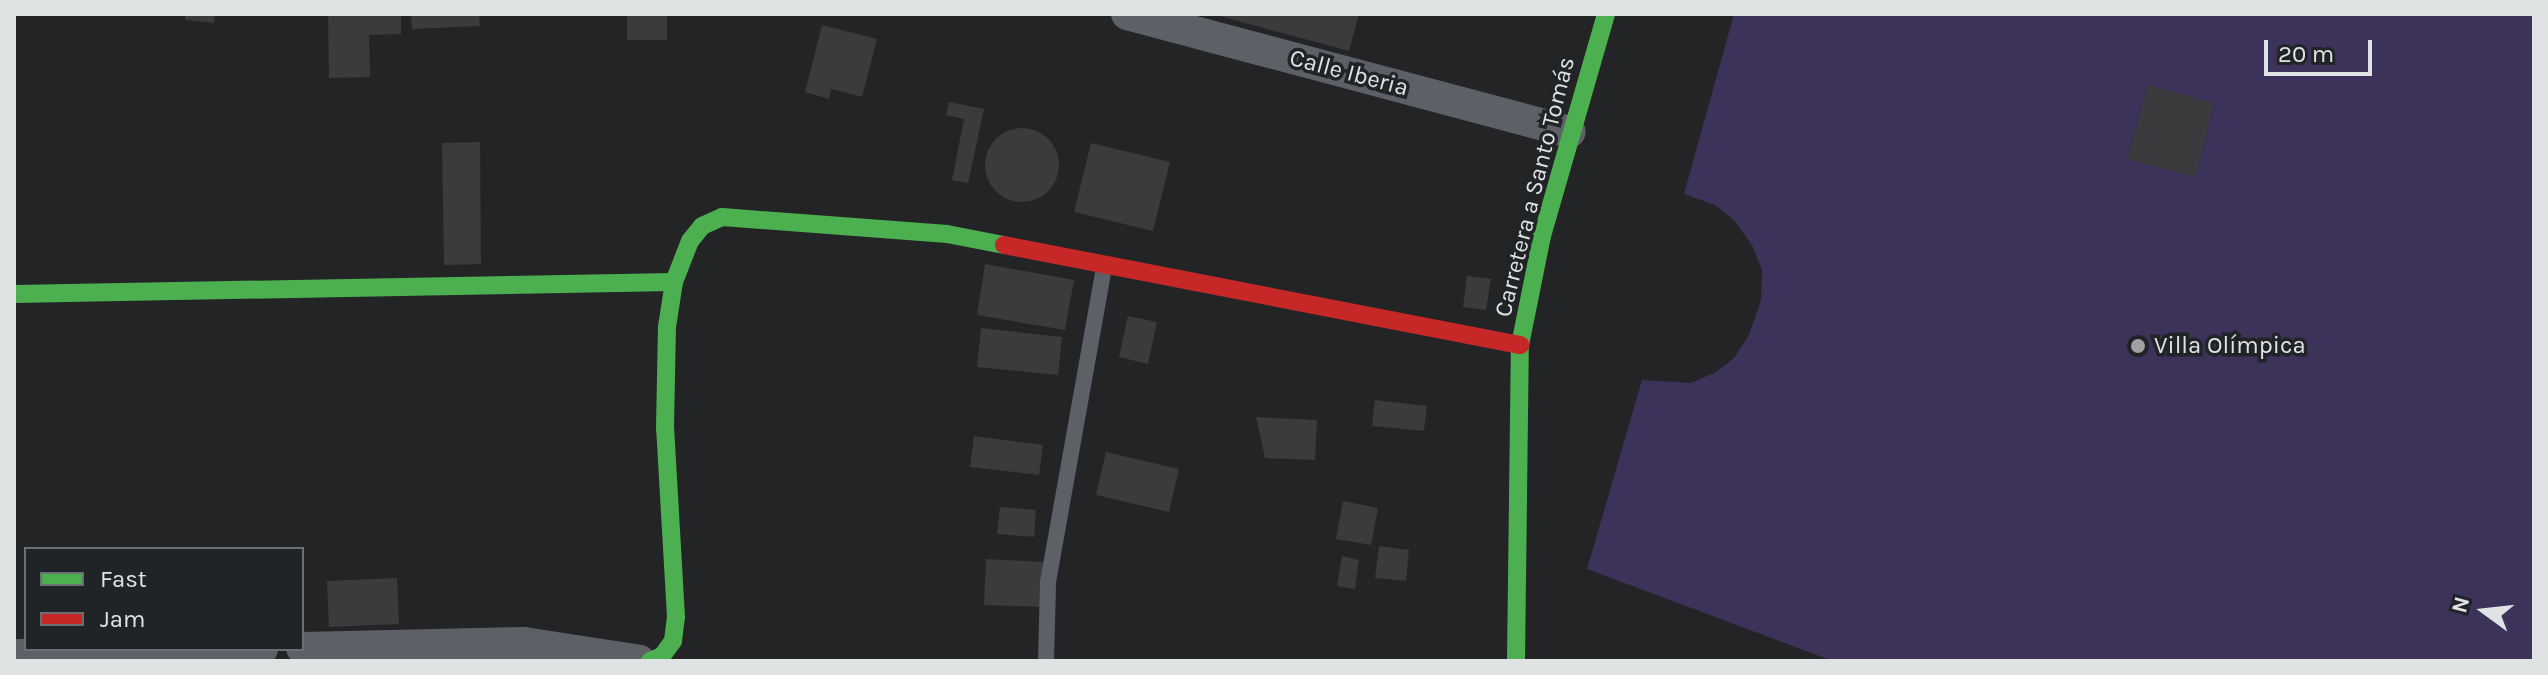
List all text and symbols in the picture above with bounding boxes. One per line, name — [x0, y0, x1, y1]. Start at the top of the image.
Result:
scale bar — [2268, 24, 2376, 74]
text: 20 m — [2278, 40, 2334, 68]
street label: Calle Iberia — [1287, 43, 1411, 103]
street label: Carretera a Santo Tomás — [1489, 54, 1581, 320]
place label: Villa Olímpica — [2154, 332, 2306, 360]
marker: Villa Olímpica — [2129, 337, 2147, 355]
legend — [24, 547, 304, 651]
text: Fast — [100, 565, 147, 593]
north arrow — [2444, 571, 2524, 651]
text: N — [2446, 594, 2475, 616]
text: Jam — [100, 605, 145, 633]

